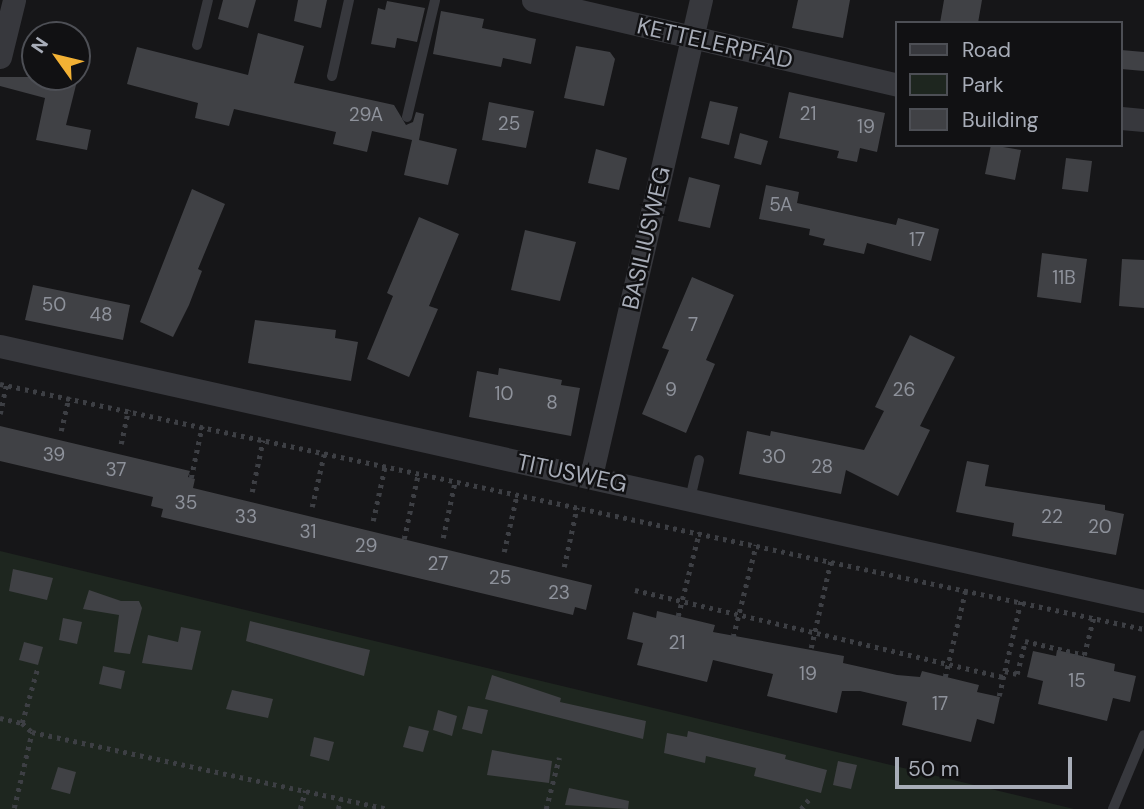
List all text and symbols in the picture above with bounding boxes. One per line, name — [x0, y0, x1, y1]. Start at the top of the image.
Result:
street label: KETTELERPFAD — [634, 12, 796, 74]
north arrow — [21, 21, 91, 91]
legend — [895, 21, 1123, 147]
text: N — [26, 32, 54, 58]
text: Road — [962, 36, 1011, 64]
text: Park — [962, 71, 1003, 99]
house number: 21 — [800, 103, 816, 125]
house number: 29A — [349, 104, 383, 126]
text: Building — [962, 106, 1038, 134]
house number: 25 — [498, 113, 520, 135]
house number: 19 — [857, 116, 875, 138]
street label: BASILIUSWEG — [616, 164, 676, 312]
house number: 5A — [769, 194, 793, 216]
house number: 17 — [909, 229, 925, 251]
house number: 11B — [1052, 267, 1076, 289]
house number: 50 — [42, 294, 66, 316]
house number: 48 — [89, 304, 113, 326]
house number: 7 — [688, 314, 698, 336]
house number: 9 — [665, 379, 677, 401]
house number: 26 — [893, 379, 915, 401]
house number: 10 — [495, 383, 513, 405]
house number: 8 — [546, 392, 558, 414]
house number: 39 — [43, 444, 65, 466]
house number: 30 — [762, 446, 786, 468]
street label: TITUSWEG — [514, 448, 630, 498]
house number: 28 — [811, 456, 833, 478]
house number: 37 — [105, 459, 127, 481]
house number: 35 — [175, 492, 197, 514]
house number: 33 — [235, 506, 257, 528]
house number: 22 — [1041, 506, 1063, 528]
house number: 20 — [1088, 516, 1112, 538]
house number: 31 — [300, 521, 316, 543]
house number: 29 — [355, 535, 377, 557]
house number: 27 — [428, 553, 448, 575]
house number: 25 — [489, 567, 511, 589]
house number: 23 — [548, 582, 570, 604]
house number: 21 — [669, 632, 685, 654]
house number: 19 — [799, 663, 817, 685]
house number: 15 — [1068, 670, 1086, 692]
house number: 17 — [932, 693, 948, 715]
scale bar — [899, 742, 1076, 786]
text: 50 m — [908, 755, 959, 783]

